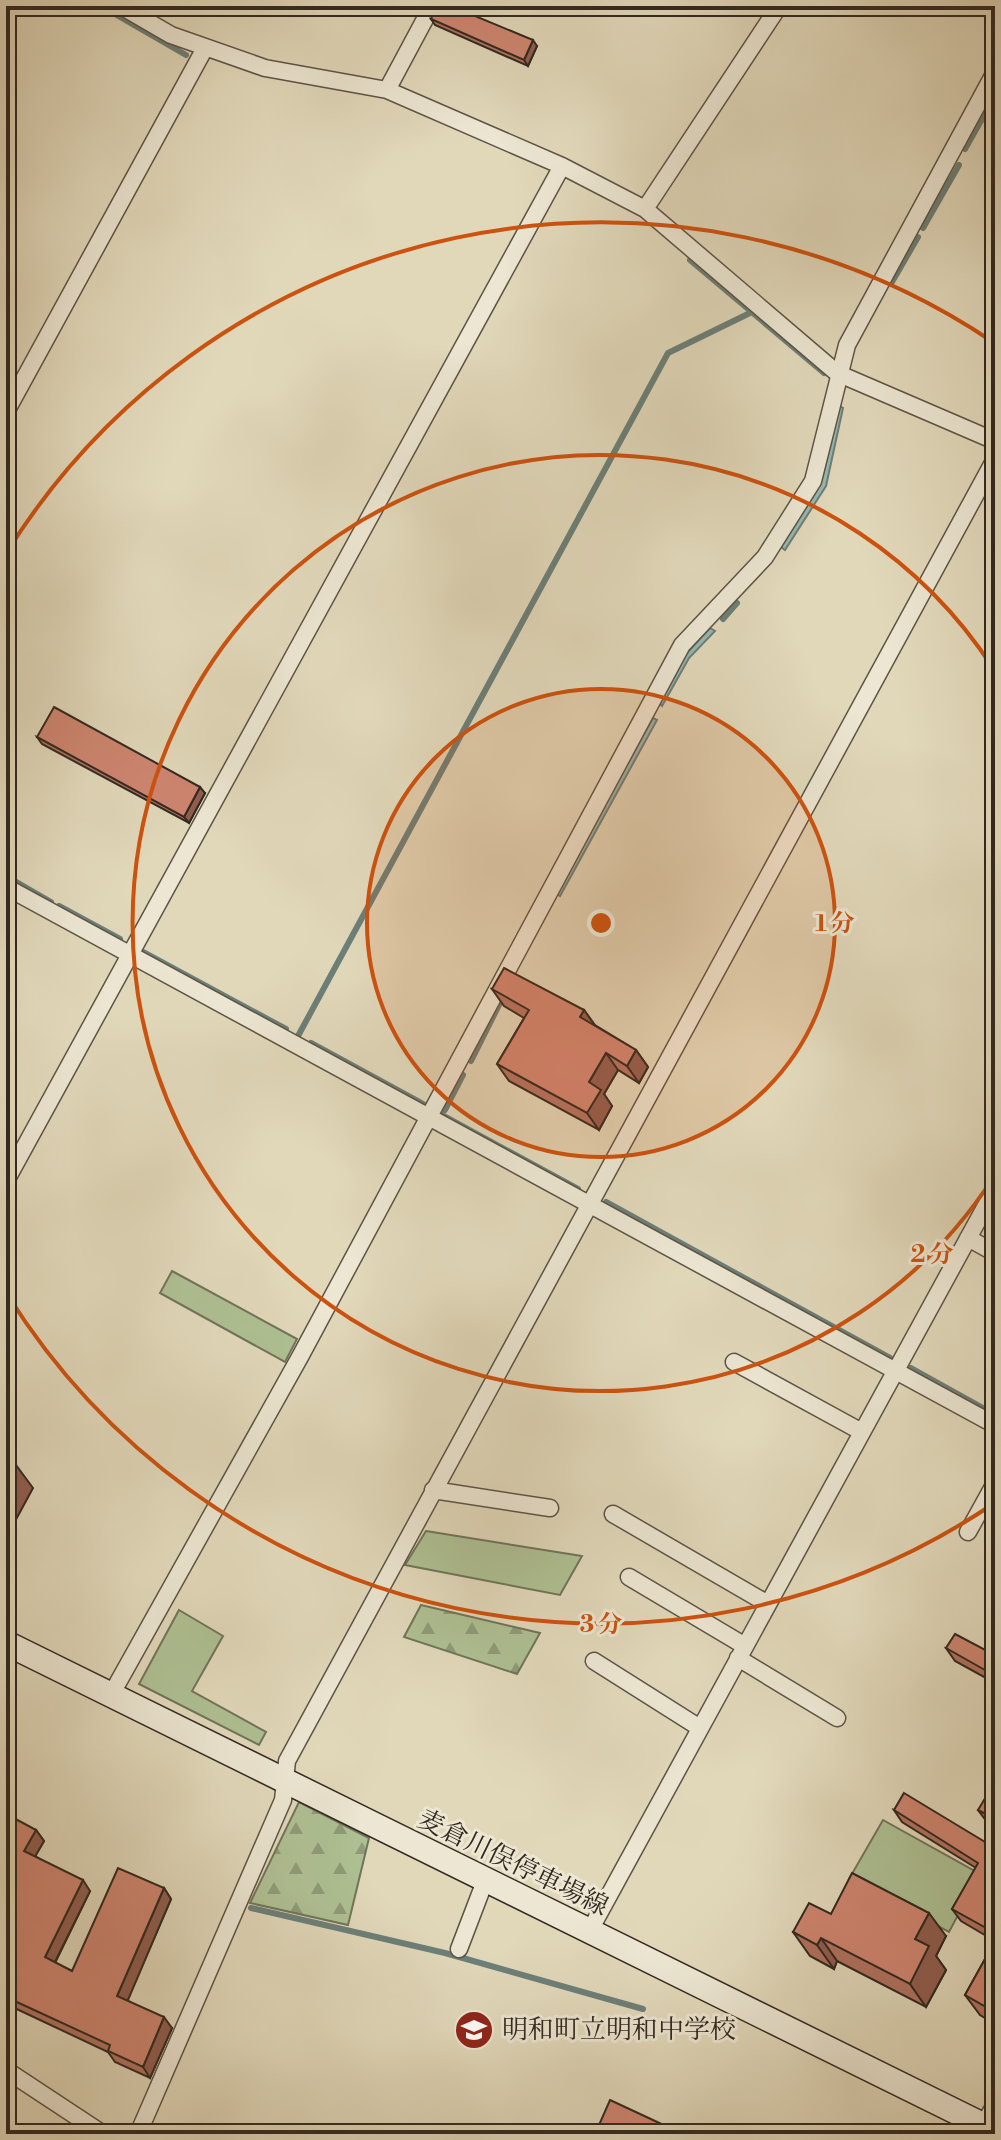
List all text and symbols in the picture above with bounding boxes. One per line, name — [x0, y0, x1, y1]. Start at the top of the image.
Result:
centre of rings — [587, 909, 615, 937]
text: 1 分 — [815, 909, 855, 939]
text: 2 分 — [911, 1240, 953, 1270]
text: 3 分 — [580, 1610, 622, 1640]
street label: 麦倉川俣停車場線 — [413, 1803, 613, 1923]
school or university icon: 明和町立明和中学校 — [453, 2009, 495, 2051]
place label: 明和町立明和中学校 — [502, 2014, 736, 2046]

